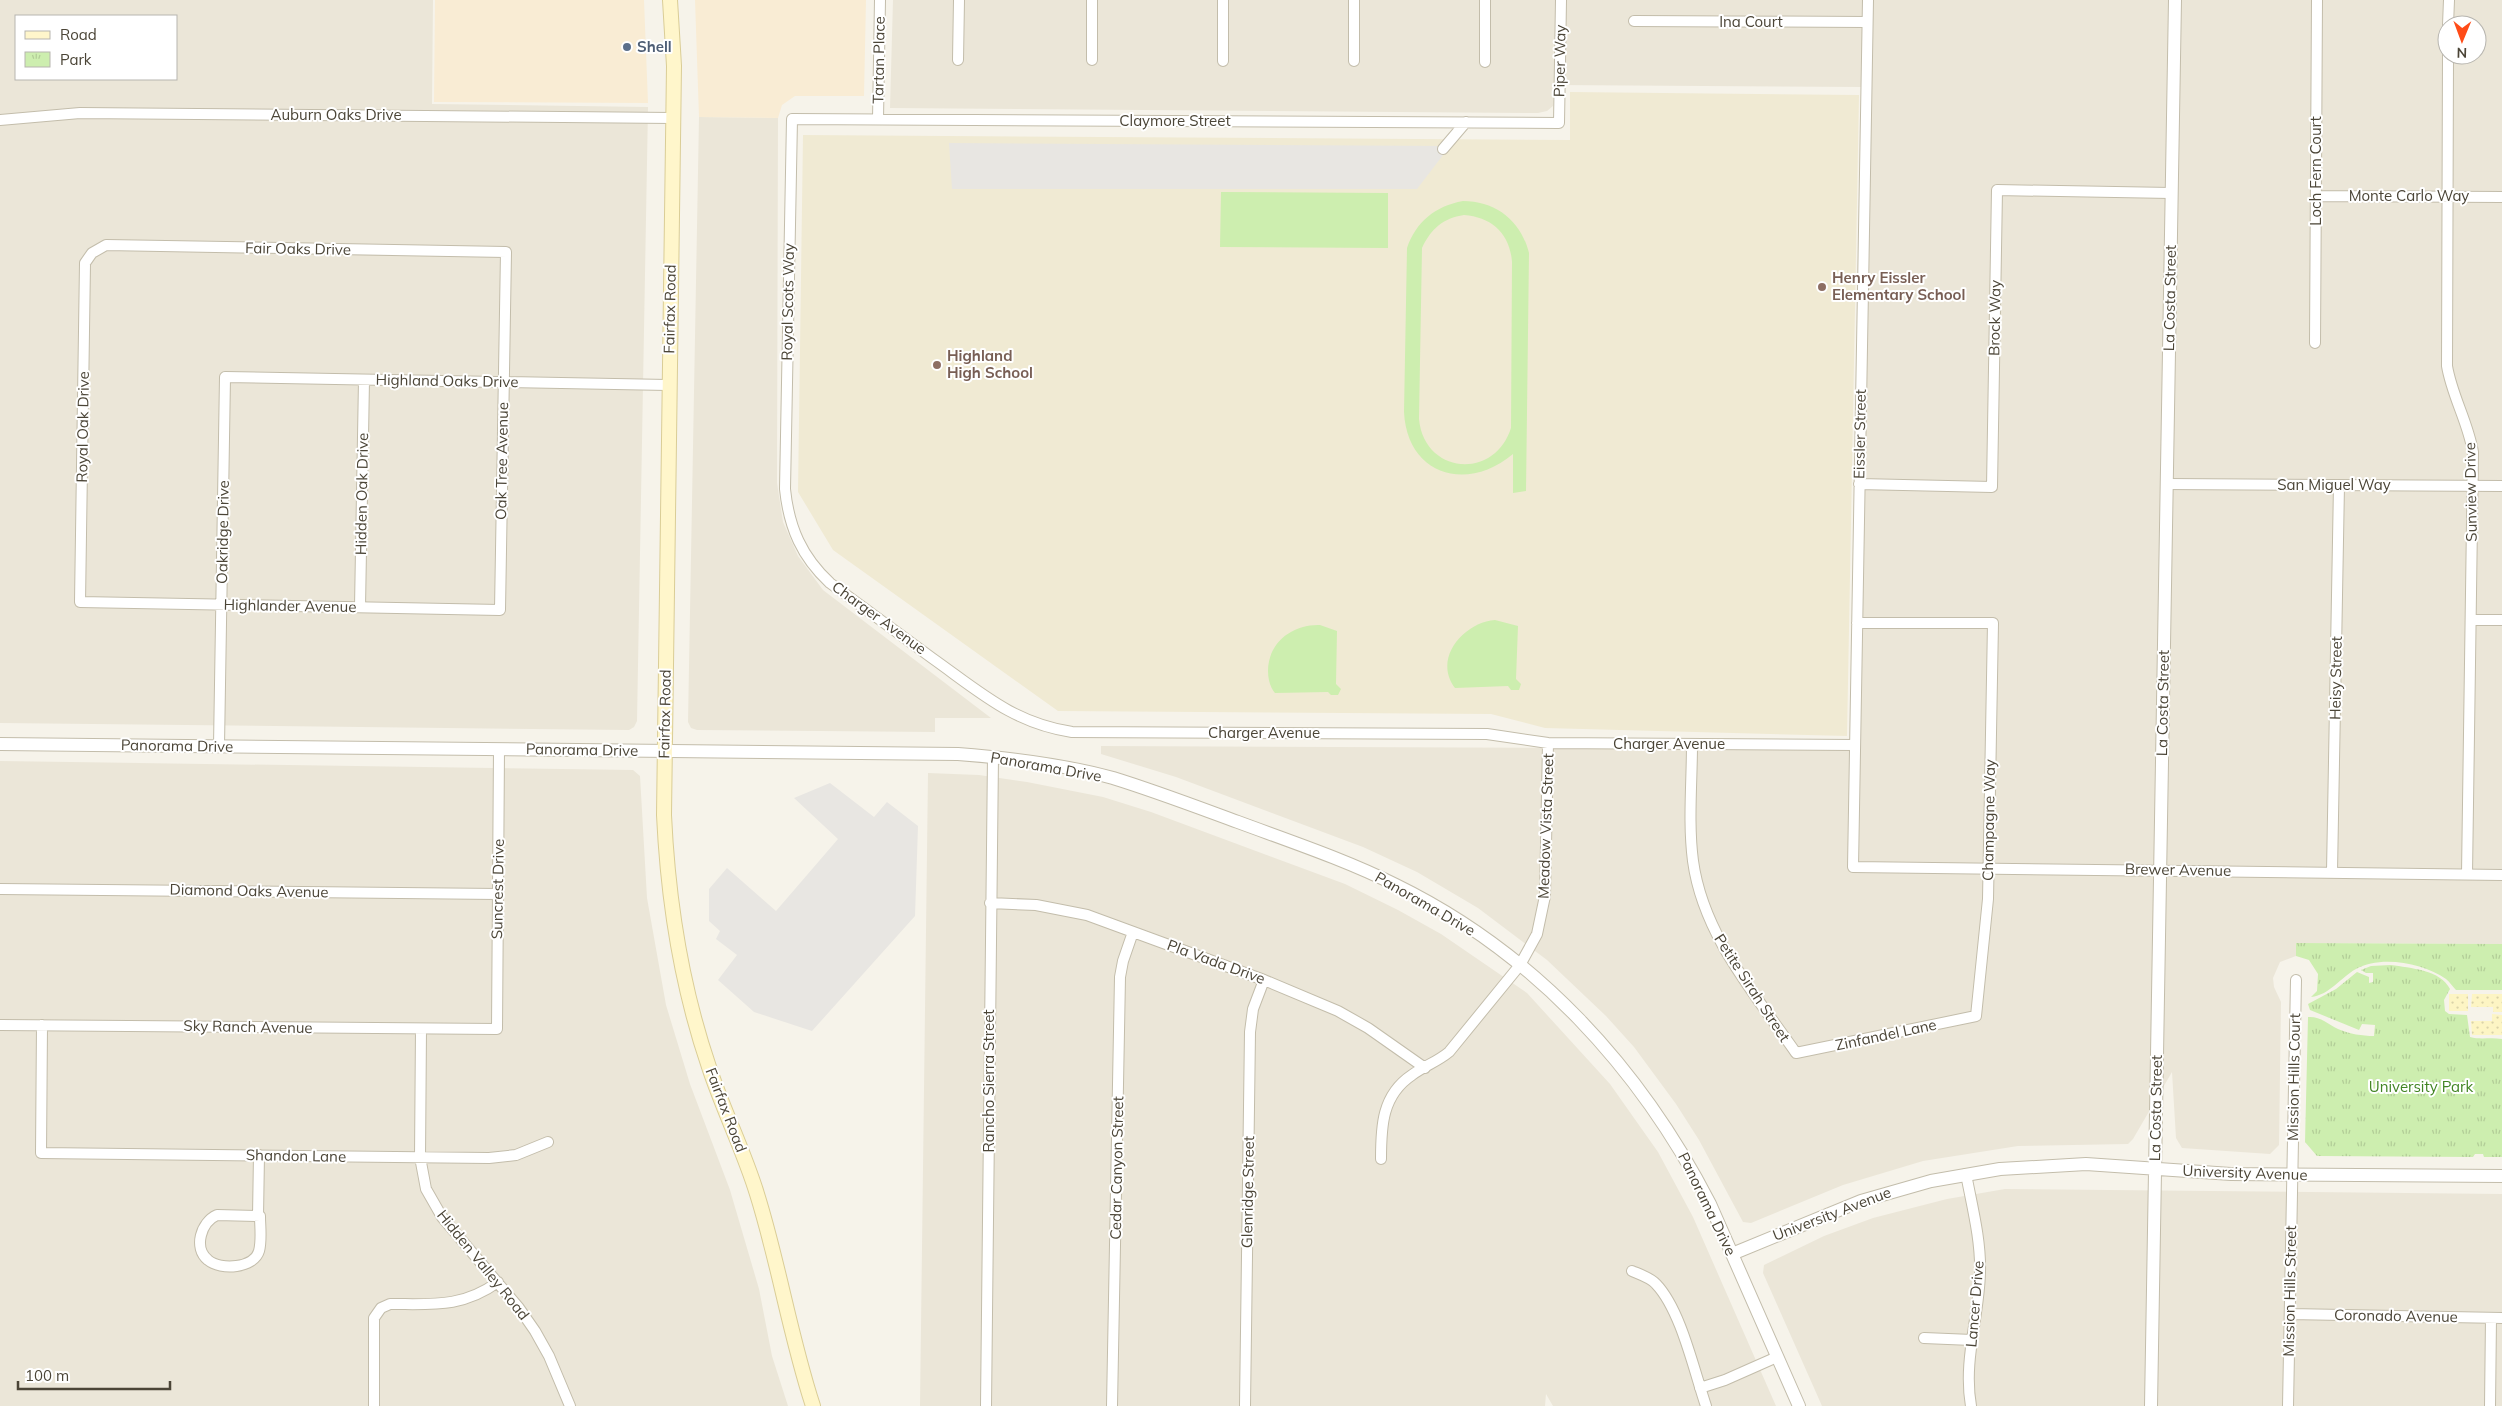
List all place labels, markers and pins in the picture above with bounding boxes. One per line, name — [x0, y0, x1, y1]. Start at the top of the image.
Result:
place label: Shell — [637, 37, 672, 56]
marker: Shell — [621, 41, 633, 53]
place label: Henry Eissler Elementary School — [1832, 268, 1965, 304]
marker: Henry Eissler Elementary School — [1816, 281, 1828, 293]
place label: Highland High School — [947, 346, 1033, 382]
marker: Highland High School — [931, 359, 943, 371]

